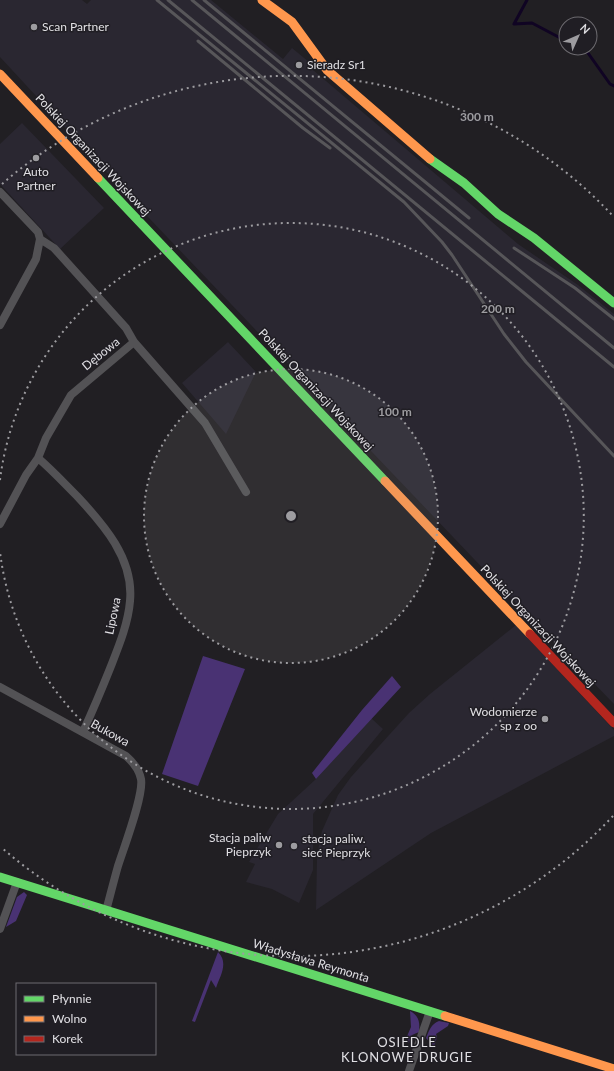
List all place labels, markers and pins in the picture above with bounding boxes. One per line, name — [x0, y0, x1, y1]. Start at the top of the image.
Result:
place label: Scan Partner — [42, 19, 110, 34]
marker: Scan Partner — [29, 22, 39, 32]
place label: Sieradz Sr1 — [307, 57, 366, 72]
marker: Sieradz Sr1 — [294, 60, 304, 70]
marker: Auto Partner — [31, 153, 41, 163]
place label: Auto Partner — [16, 164, 56, 193]
centre of rings — [284, 509, 298, 523]
place label: Wodomierze sp z oo — [470, 704, 537, 733]
marker: Wodomierze sp z oo — [540, 714, 550, 724]
place label: Stacja paliw Pieprzyk — [209, 830, 272, 859]
place label: stacja paliw. sieć Pieprzyk — [302, 831, 371, 860]
marker: Stacja paliw Pieprzyk — [274, 840, 284, 850]
marker: stacja paliw. sieć Pieprzyk — [289, 841, 299, 851]

